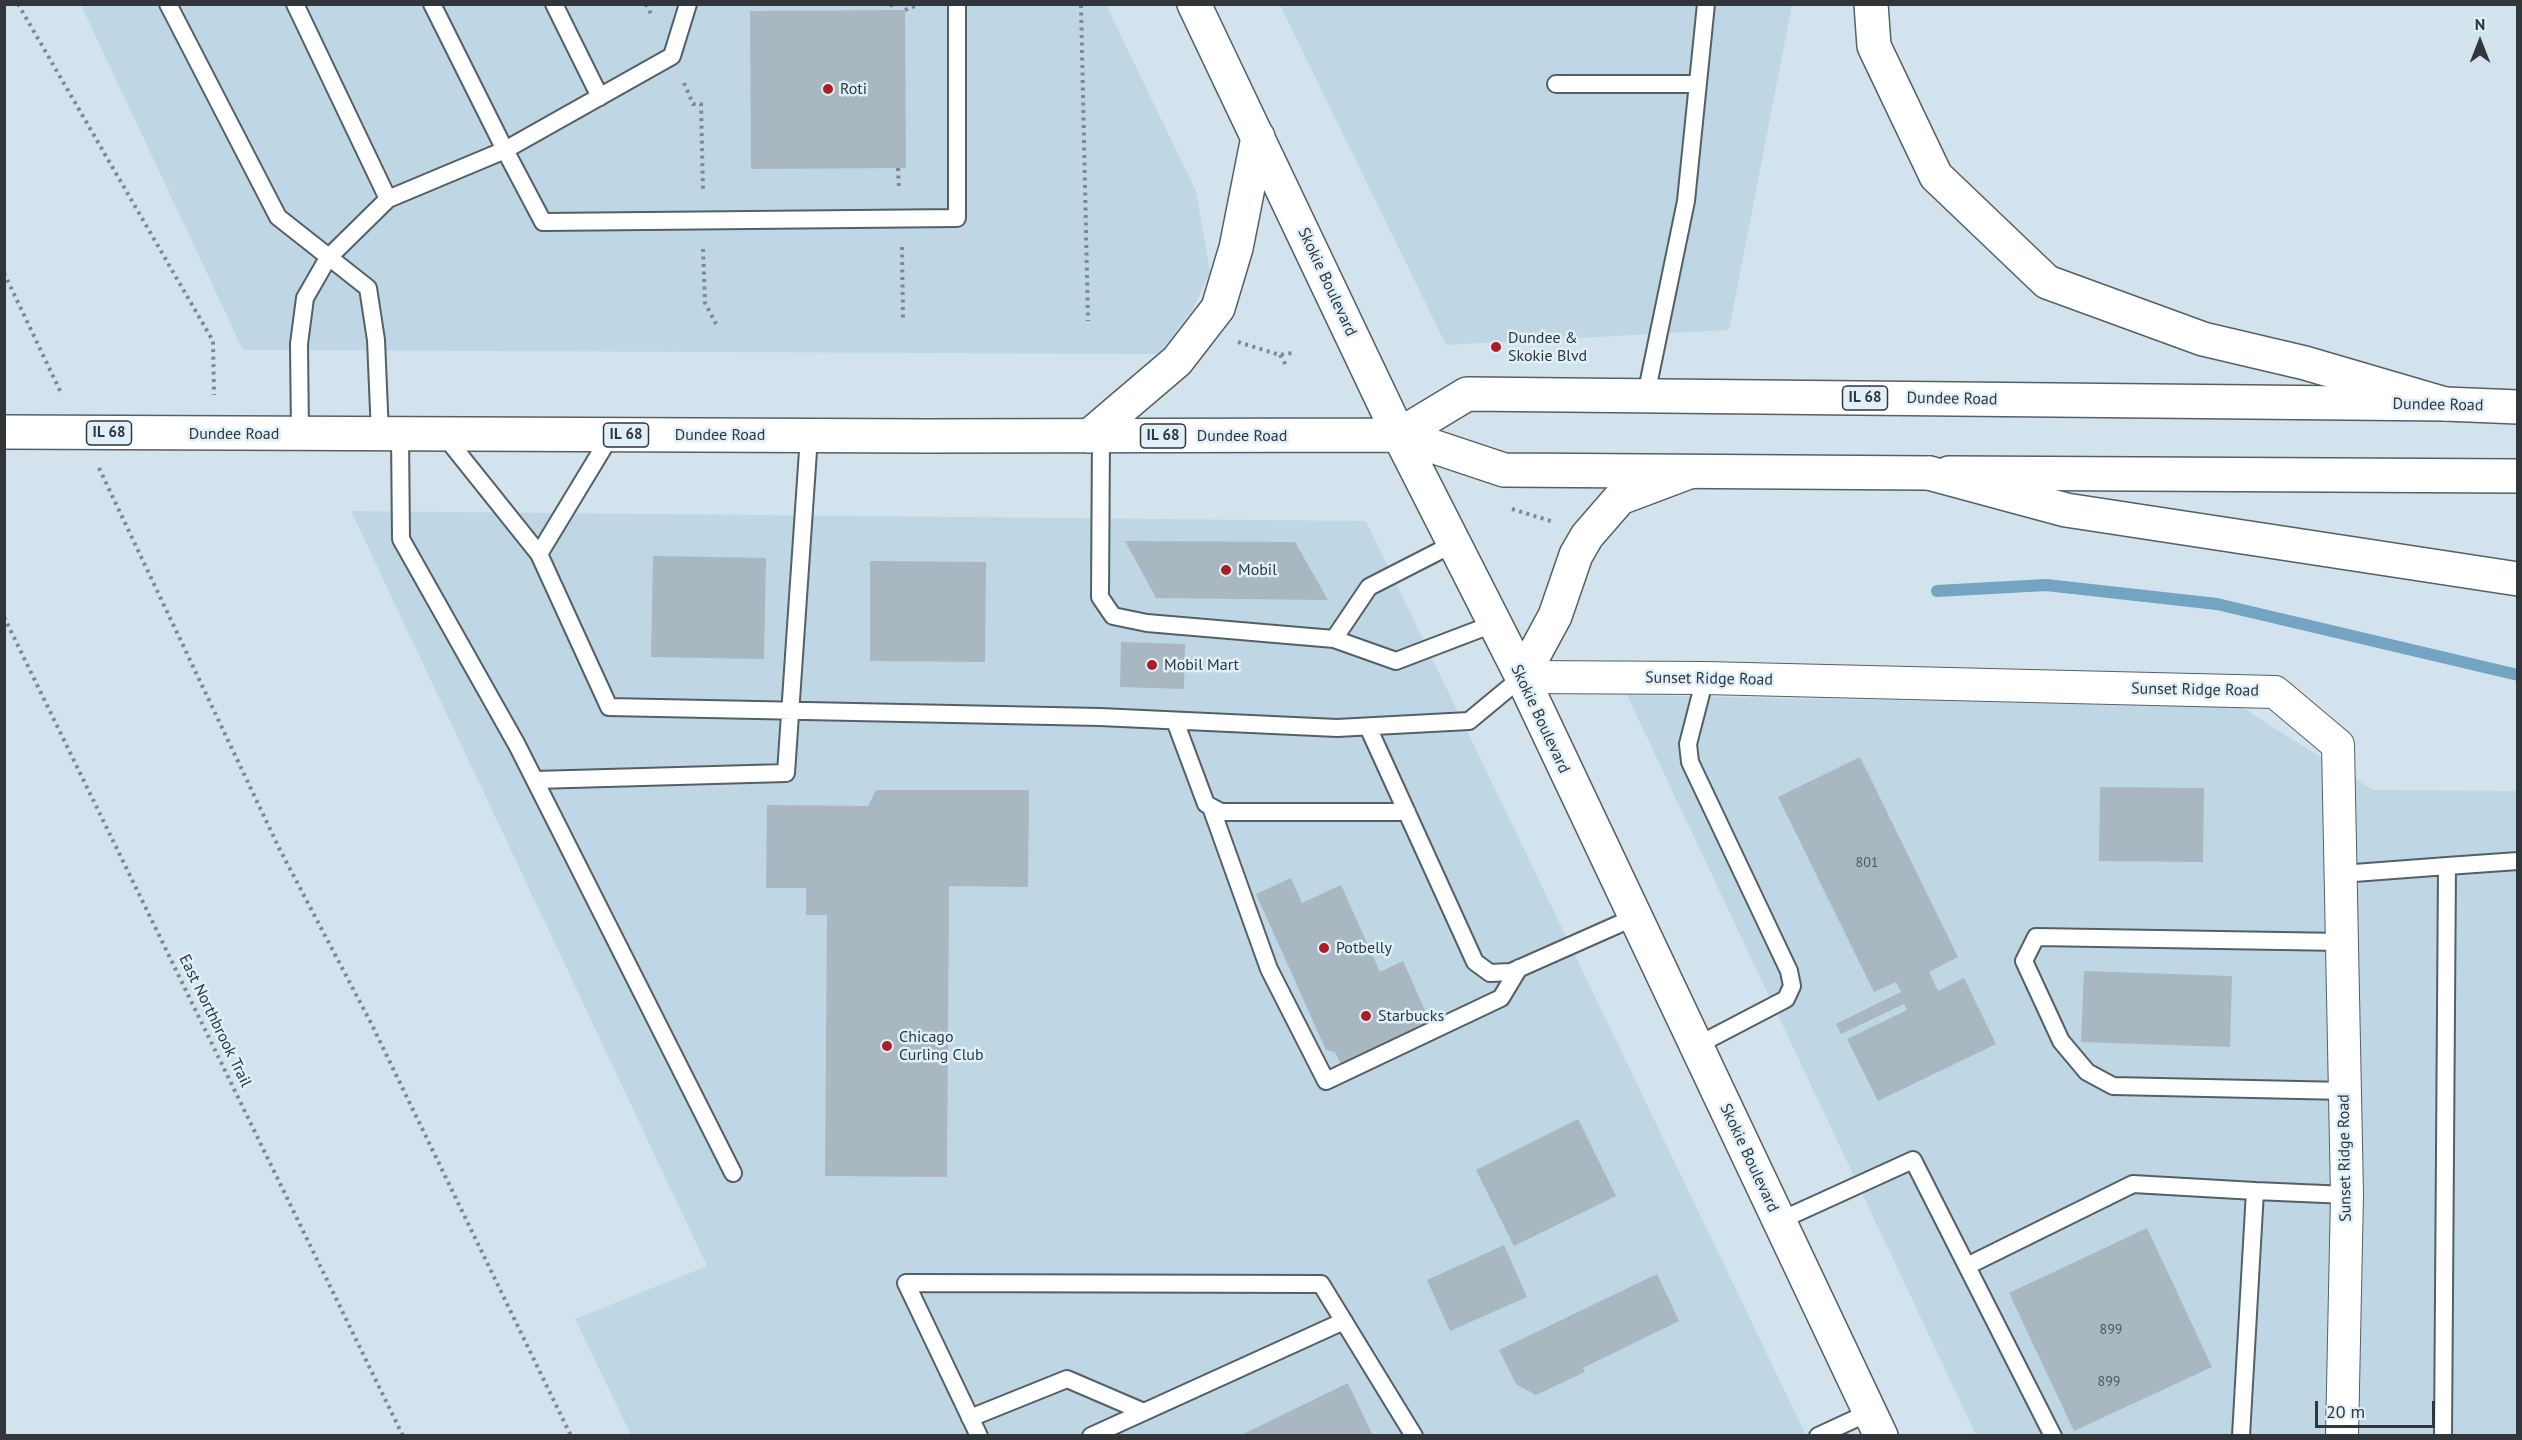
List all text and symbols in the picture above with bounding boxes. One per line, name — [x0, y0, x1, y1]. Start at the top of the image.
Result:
north arrow — [2450, 12, 2510, 72]
text: N — [2475, 14, 2485, 34]
place label: Roti — [840, 79, 867, 99]
marker: Roti — [821, 82, 835, 96]
street label: Skokie Boulevard — [1293, 225, 1361, 339]
place label: Dundee & Skokie Blvd — [1508, 328, 1587, 366]
marker: Dundee & Skokie Blvd — [1489, 340, 1503, 354]
road number: IL 68 — [1842, 386, 1888, 410]
street label: Dundee Road — [1907, 389, 1997, 409]
street label: Dundee Road — [2393, 395, 2483, 415]
road number: IL 68 — [86, 421, 132, 445]
road number: IL 68 — [604, 423, 648, 447]
street label: Dundee Road — [189, 424, 279, 444]
road number: IL 68 — [1140, 424, 1186, 448]
street label: Dundee Road — [675, 425, 765, 445]
street label: Dundee Road — [1197, 426, 1287, 446]
place label: Mobil — [1238, 560, 1277, 580]
marker: Mobil — [1219, 563, 1233, 577]
place label: Mobil Mart — [1164, 655, 1239, 675]
marker: Mobil Mart — [1145, 658, 1159, 672]
street label: Skokie Boulevard — [1506, 662, 1574, 776]
street label: Sunset Ridge Road — [1645, 668, 1773, 690]
street label: Sunset Ridge Road — [2131, 679, 2259, 701]
house number: 801 — [1856, 855, 1878, 871]
place label: Potbelly — [1336, 938, 1392, 958]
marker: Potbelly — [1317, 941, 1331, 955]
street label: East Northbrook Trail — [175, 952, 255, 1090]
place label: Starbucks — [1378, 1006, 1444, 1026]
marker: Starbucks — [1359, 1009, 1373, 1023]
place label: Chicago Curling Club — [899, 1027, 984, 1065]
marker: Chicago Curling Club — [880, 1039, 894, 1053]
street label: Sunset Ridge Road — [2334, 1094, 2356, 1222]
street label: Skokie Boulevard — [1715, 1101, 1783, 1215]
house number: 899 — [2100, 1322, 2122, 1338]
house number: 899 — [2098, 1374, 2120, 1390]
scale bar — [2318, 1389, 2438, 1427]
text: 20 m — [2326, 1400, 2365, 1423]

